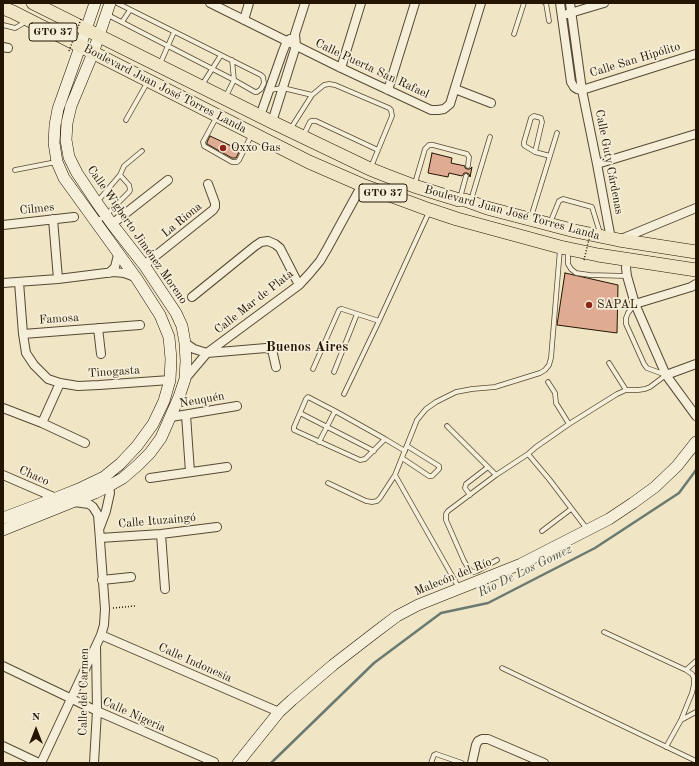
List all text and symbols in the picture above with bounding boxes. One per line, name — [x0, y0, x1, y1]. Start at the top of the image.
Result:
road number: GTO 37 — [29, 23, 77, 41]
street label: Calle Puerta San Rafael — [313, 36, 431, 102]
street label: Calle San Hipólito — [588, 39, 682, 81]
street label: Boulevard Juan José Torres Landa — [81, 41, 249, 137]
street label: Calle Guty Cárdenas — [592, 108, 626, 216]
place label: Oxxo Gas — [231, 141, 281, 155]
marker: Oxxo Gas — [218, 143, 228, 153]
street label: Calle Wigberto Jiménez Moreno — [84, 163, 190, 307]
street label: Boulevard Juan José Torres Landa — [423, 183, 601, 243]
road number: GTO 37 — [359, 184, 407, 202]
street label: La Riona — [159, 199, 205, 241]
street label: Cilmes — [19, 200, 55, 218]
street label: Calle Mar de Plata — [212, 267, 296, 337]
place label: SAPAL — [597, 298, 638, 312]
marker: SAPAL — [584, 300, 594, 310]
street label: Famosa — [39, 310, 79, 328]
district label: Buenos Aires — [266, 339, 348, 355]
street label: Tinogasta — [88, 363, 140, 381]
street label: Neuquén — [178, 389, 226, 411]
street label: Chaco — [17, 463, 51, 489]
street label: Calle Ituzaingó — [118, 510, 196, 532]
water label: Rio De Los Gomez — [475, 541, 575, 601]
street label: Malecón del Río — [412, 555, 494, 599]
street label: Calle Indonesia — [156, 640, 234, 686]
street label: Calle del Carmen — [76, 648, 92, 736]
street label: Calle Nigeria — [100, 695, 168, 735]
north arrow — [16, 710, 56, 750]
text: N — [32, 712, 40, 723]

